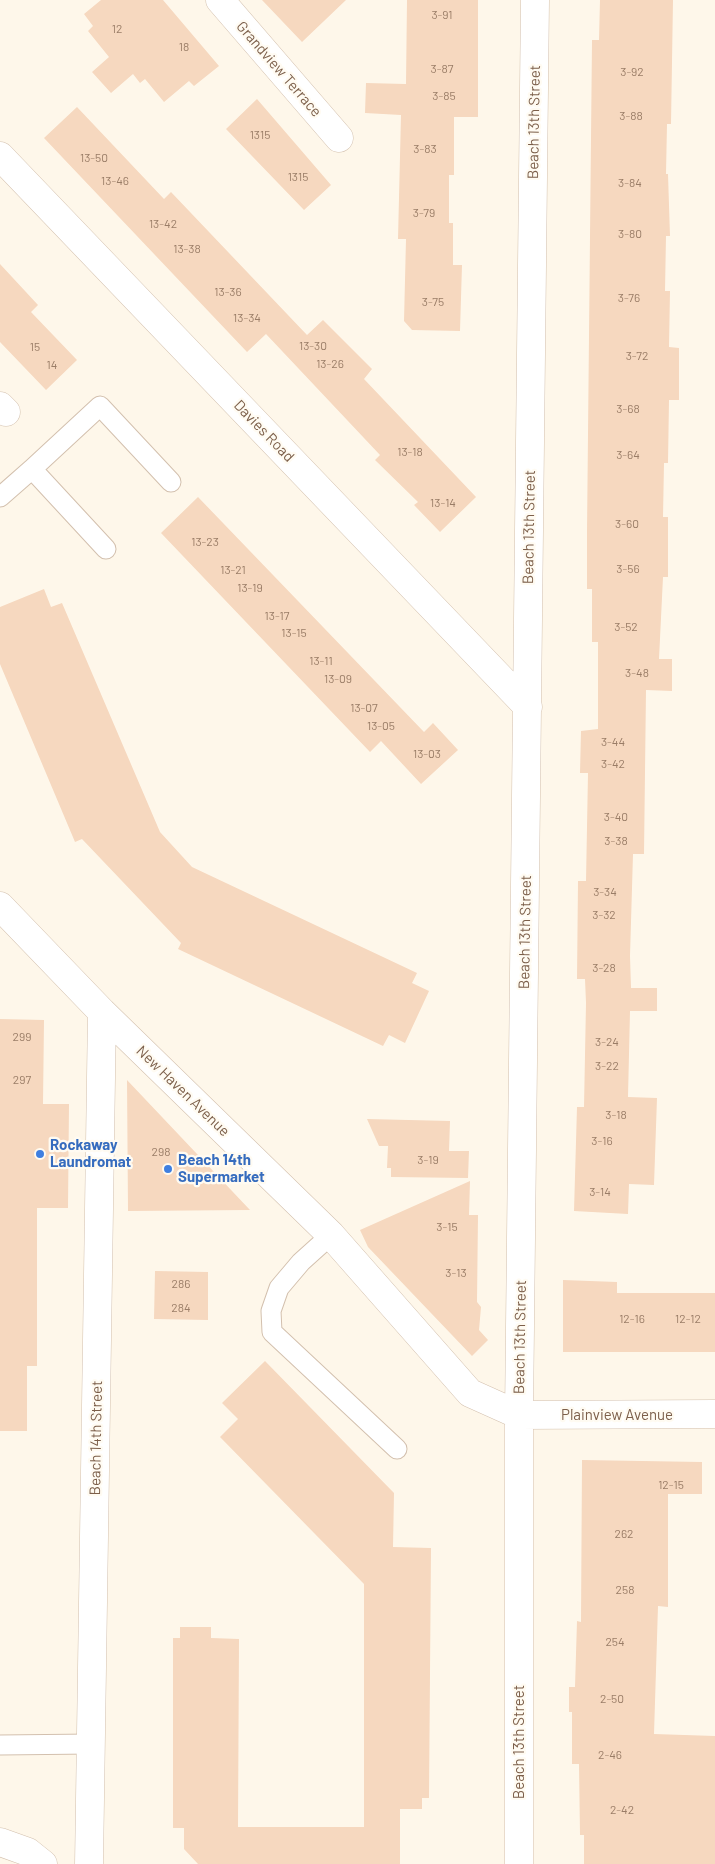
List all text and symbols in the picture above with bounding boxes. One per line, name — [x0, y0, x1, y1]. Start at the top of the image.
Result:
house number: 3-91 — [431, 8, 453, 22]
street label: Grandview Terrace — [233, 18, 325, 120]
house number: 12 — [112, 22, 122, 36]
house number: 18 — [179, 40, 189, 54]
house number: 3-87 — [431, 62, 453, 76]
street label: Beach 13th Street — [524, 65, 544, 179]
house number: 3-92 — [620, 65, 644, 79]
house number: 3-85 — [432, 89, 456, 103]
house number: 3-88 — [619, 109, 643, 123]
house number: 1315 — [250, 128, 270, 142]
house number: 3-83 — [413, 142, 437, 156]
house number: 13-50 — [80, 151, 108, 165]
house number: 1315 — [288, 170, 308, 184]
house number: 13-46 — [101, 174, 129, 188]
house number: 3-84 — [618, 176, 642, 190]
house number: 3-79 — [413, 206, 435, 220]
house number: 13-42 — [149, 217, 177, 231]
house number: 3-80 — [618, 227, 642, 241]
house number: 13-38 — [173, 242, 201, 256]
house number: 13-36 — [214, 285, 242, 299]
house number: 3-76 — [618, 291, 640, 305]
house number: 3-75 — [422, 295, 444, 309]
house number: 13-34 — [233, 311, 261, 325]
house number: 13-30 — [299, 339, 327, 353]
house number: 15 — [30, 340, 40, 354]
house number: 3-72 — [626, 349, 648, 363]
house number: 13-26 — [316, 357, 344, 371]
house number: 14 — [47, 358, 57, 372]
street label: Davies Road — [230, 396, 298, 466]
house number: 3-68 — [616, 402, 640, 416]
house number: 13-18 — [397, 445, 423, 459]
house number: 3-64 — [616, 448, 640, 462]
street label: Beach 13th Street — [519, 470, 539, 584]
house number: 13-14 — [430, 496, 456, 510]
house number: 3-60 — [615, 517, 639, 531]
house number: 13-23 — [191, 535, 219, 549]
house number: 3-56 — [616, 562, 640, 576]
house number: 13-21 — [220, 563, 246, 577]
house number: 13-19 — [237, 581, 263, 595]
house number: 13-17 — [265, 609, 289, 623]
house number: 3-52 — [614, 620, 638, 634]
house number: 13-15 — [281, 626, 307, 640]
house number: 13-11 — [309, 654, 333, 668]
house number: 3-48 — [625, 666, 649, 680]
house number: 13-09 — [324, 672, 352, 686]
house number: 13-07 — [350, 701, 378, 715]
house number: 13-05 — [367, 719, 395, 733]
house number: 3-44 — [601, 735, 625, 749]
house number: 13-03 — [413, 747, 441, 761]
house number: 3-42 — [601, 757, 625, 771]
house number: 3-40 — [604, 810, 628, 824]
house number: 3-38 — [604, 834, 628, 848]
street label: Beach 13th Street — [515, 875, 535, 989]
house number: 3-34 — [593, 885, 617, 899]
house number: 3-32 — [592, 908, 616, 922]
house number: 3-28 — [592, 961, 616, 975]
house number: 299 — [13, 1030, 31, 1044]
house number: 3-24 — [595, 1035, 619, 1049]
street label: New Haven Avenue — [133, 1042, 233, 1140]
house number: 3-22 — [595, 1059, 619, 1073]
house number: 297 — [13, 1073, 31, 1087]
house number: 3-18 — [605, 1108, 627, 1122]
house number: 3-16 — [591, 1134, 613, 1148]
place label: Rockaway Laundromat — [50, 1136, 131, 1171]
house number: 298 — [152, 1145, 170, 1159]
marker: Rockaway Laundromat — [34, 1148, 46, 1160]
place label: Beach 14th Supermarket — [178, 1151, 265, 1186]
house number: 3-19 — [417, 1153, 439, 1167]
marker: Beach 14th Supermarket — [162, 1163, 174, 1175]
house number: 3-14 — [589, 1185, 611, 1199]
house number: 3-15 — [436, 1220, 458, 1234]
house number: 3-13 — [445, 1266, 467, 1280]
house number: 286 — [172, 1277, 190, 1291]
street label: Beach 13th Street — [510, 1280, 530, 1394]
house number: 284 — [171, 1301, 191, 1315]
house number: 12-16 — [619, 1312, 645, 1326]
house number: 12-12 — [675, 1312, 701, 1326]
street label: Beach 14th Street — [86, 1380, 106, 1496]
street label: Plainview Avenue — [561, 1406, 673, 1424]
house number: 12-15 — [658, 1478, 684, 1492]
house number: 262 — [614, 1527, 634, 1541]
house number: 258 — [616, 1583, 634, 1597]
house number: 254 — [605, 1635, 625, 1649]
street label: Beach 13th Street — [510, 1685, 528, 1799]
house number: 2-50 — [600, 1692, 624, 1706]
house number: 2-46 — [598, 1748, 622, 1762]
house number: 2-42 — [610, 1803, 634, 1817]

